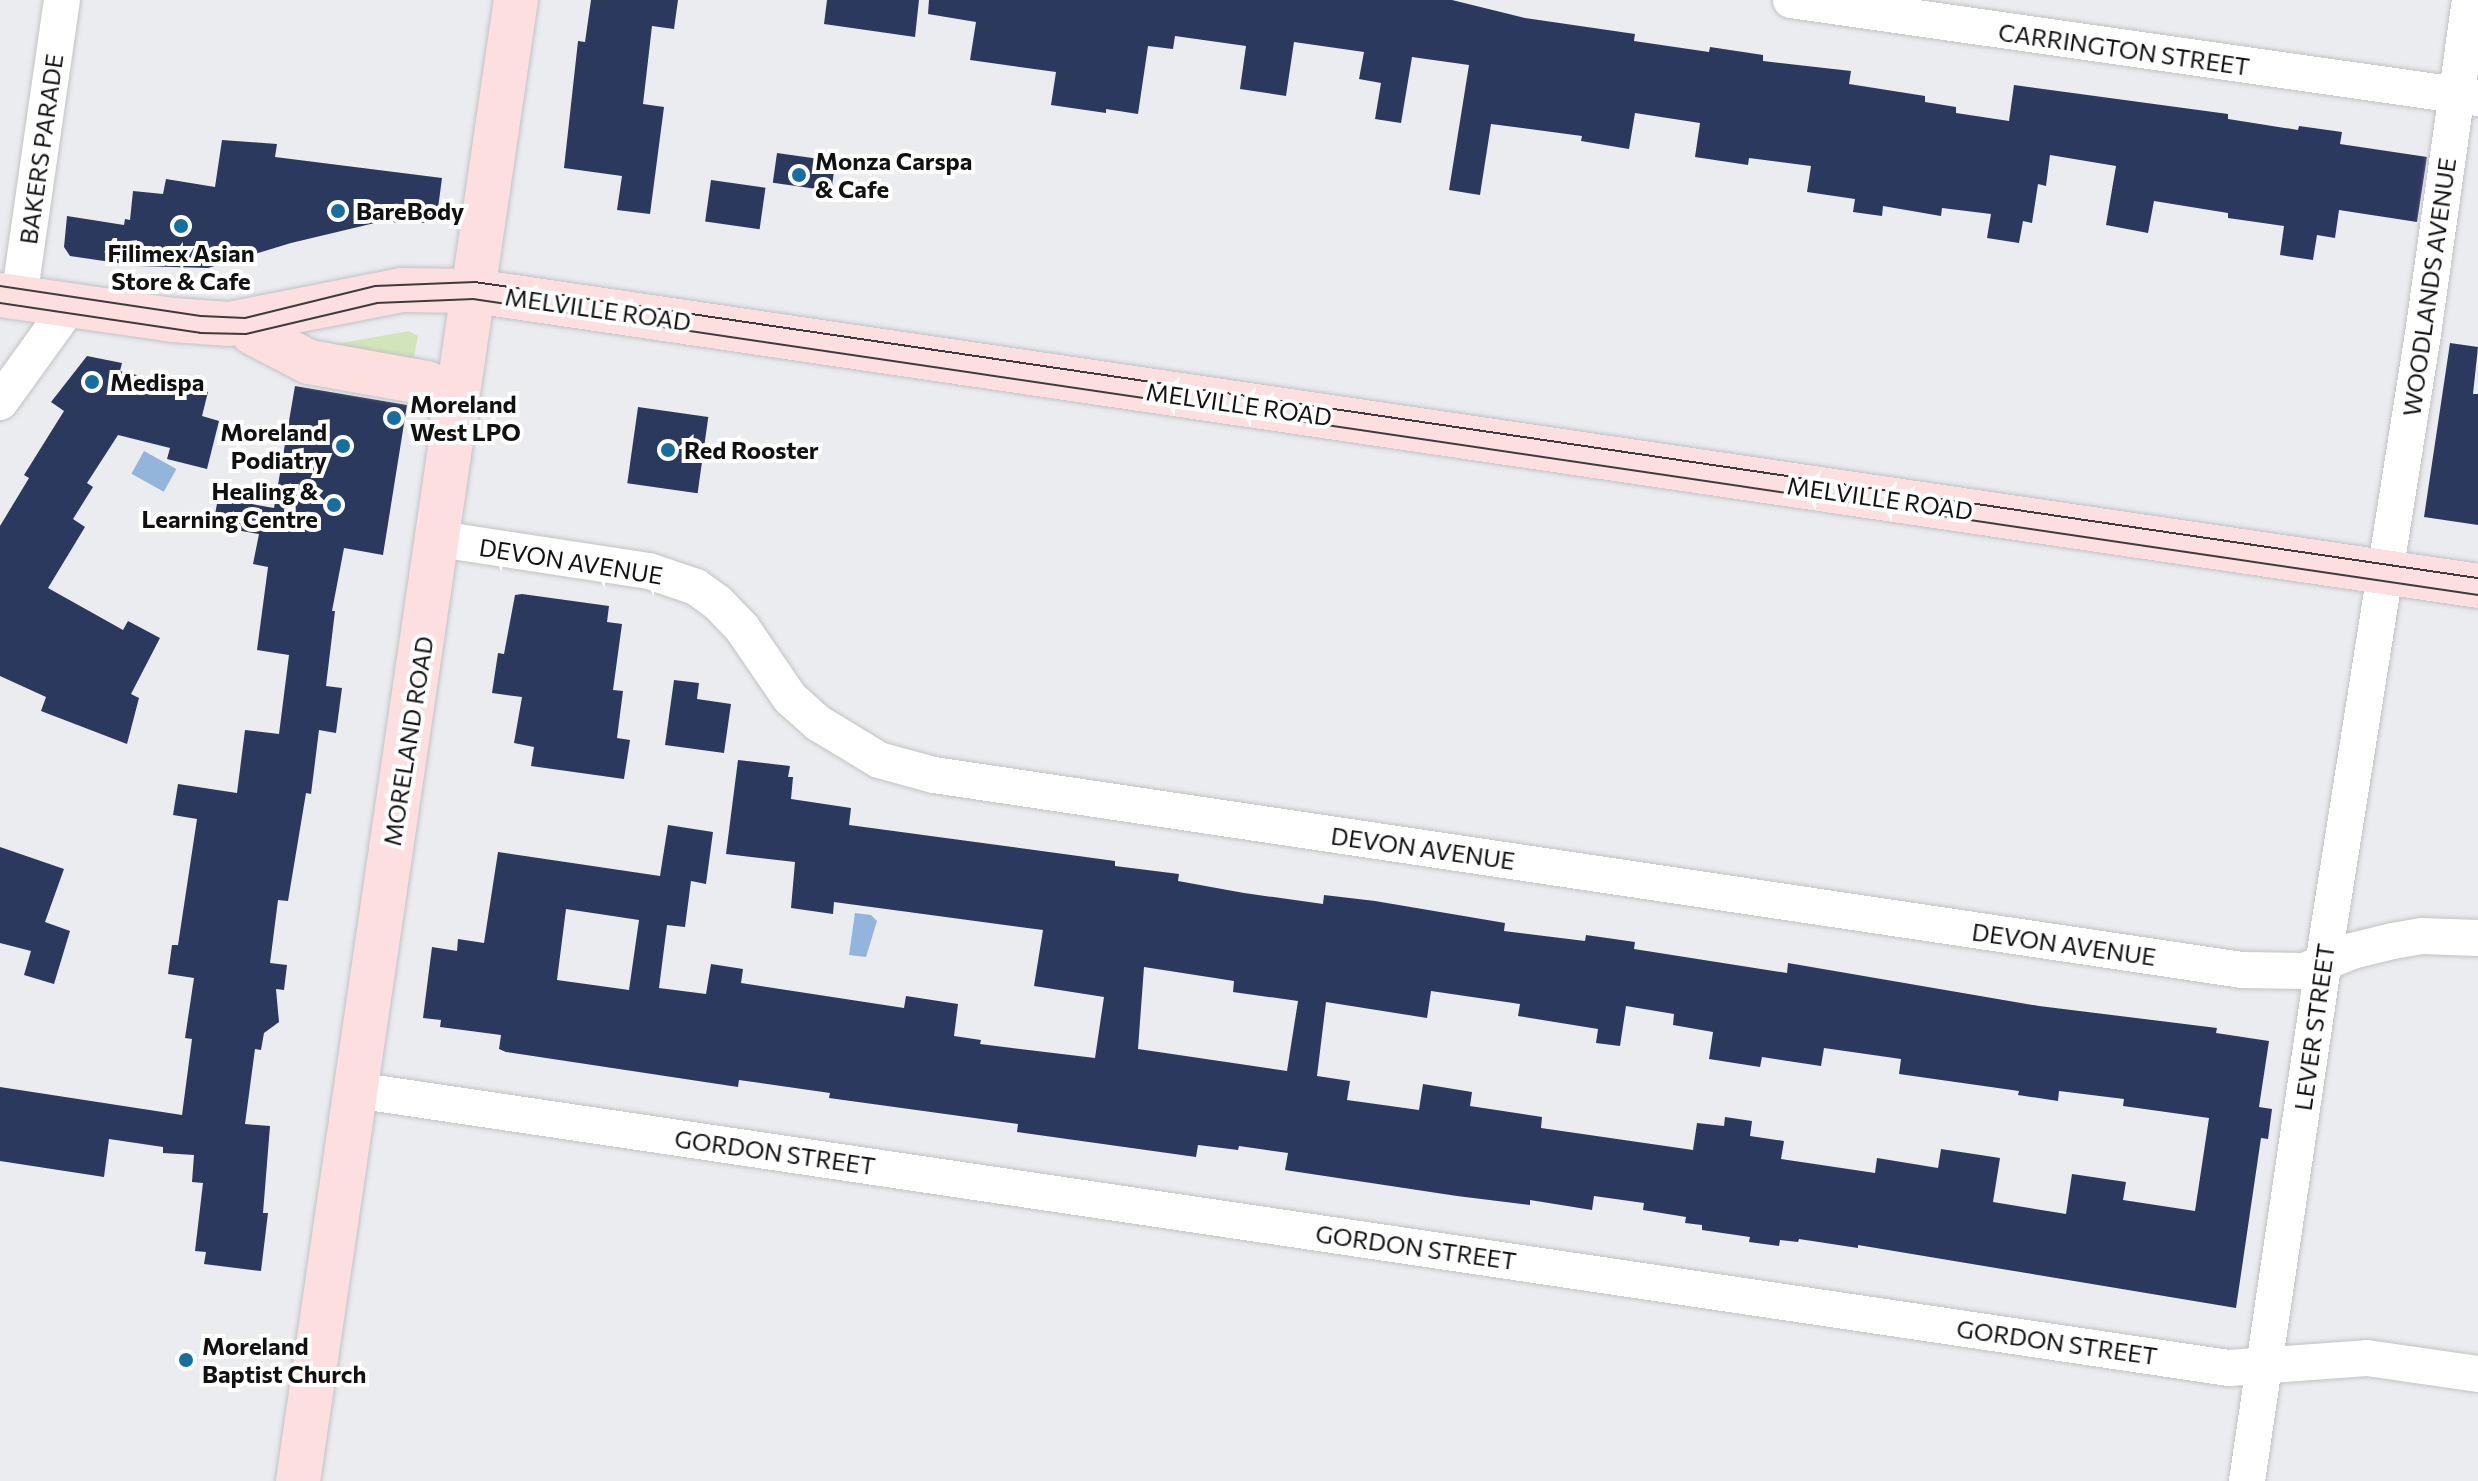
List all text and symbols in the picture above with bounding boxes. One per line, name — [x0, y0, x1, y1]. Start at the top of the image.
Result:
street label: CARRINGTON STREET — [1997, 17, 2251, 81]
street label: BAKERS PARADE — [13, 52, 69, 246]
place label: Monza Carspa & Cafe — [815, 147, 972, 203]
street label: WOODLANDS AVENUE — [2397, 156, 2461, 418]
marker: Monza Carspa & Cafe — [790, 166, 808, 184]
place label: BareBody — [356, 197, 464, 225]
marker: BareBody — [327, 200, 349, 222]
marker: Filimex Asian Store & Cafe — [172, 217, 190, 235]
place label: Filimex Asian Store & Cafe — [107, 239, 255, 295]
street label: MELVILLE ROAD — [503, 282, 693, 336]
place label: Medispa — [110, 368, 204, 396]
marker: Medispa — [81, 371, 103, 393]
street label: MELVILLE ROAD — [1144, 377, 1334, 431]
place label: Moreland West LPO — [410, 390, 521, 446]
marker: Moreland West LPO — [385, 409, 403, 427]
place label: Moreland Podiatry — [220, 418, 327, 474]
place label: Red Rooster — [684, 436, 819, 464]
marker: Moreland Podiatry — [334, 437, 352, 455]
marker: Red Rooster — [659, 441, 677, 459]
street label: MELVILLE ROAD — [1785, 471, 1975, 525]
place label: Healing & Learning Centre — [141, 477, 318, 533]
marker: Healing & Learning Centre — [325, 496, 343, 514]
street label: DEVON AVENUE — [477, 532, 665, 590]
street label: MORELAND ROAD — [377, 634, 439, 848]
street label: DEVON AVENUE — [1329, 821, 1517, 875]
street label: DEVON AVENUE — [1970, 917, 2158, 971]
street label: LEVER STREET — [2288, 942, 2340, 1112]
street label: GORDON STREET — [673, 1124, 877, 1180]
street label: GORDON STREET — [1314, 1219, 1518, 1275]
street label: GORDON STREET — [1955, 1314, 2159, 1370]
place label: Moreland Baptist Church — [202, 1332, 366, 1388]
marker: Moreland Baptist Church — [177, 1351, 195, 1369]

